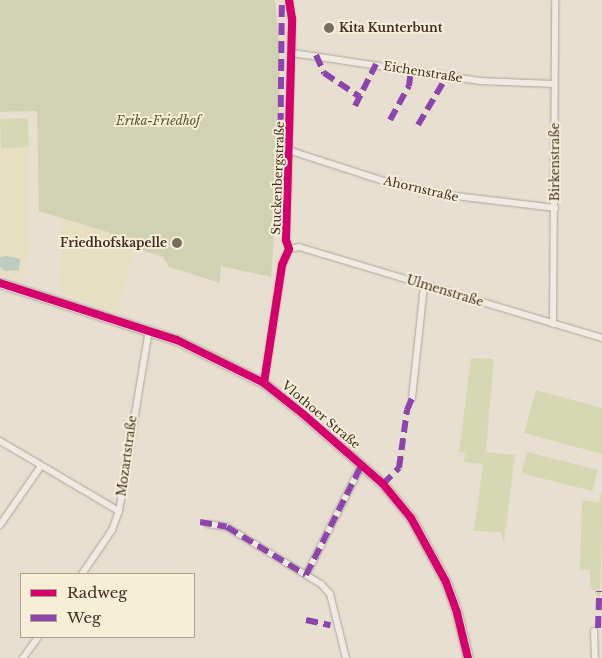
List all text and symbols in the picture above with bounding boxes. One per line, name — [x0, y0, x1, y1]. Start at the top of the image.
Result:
place label: Kita Kunterbunt — [339, 21, 442, 35]
marker: Kita Kunterbunt — [323, 22, 335, 34]
street label: Eichenstraße — [382, 59, 464, 85]
park label: Erika-Friedhof — [116, 114, 200, 128]
street label: Stuckenbergstraße — [269, 121, 287, 235]
street label: Birkenstraße — [548, 123, 562, 201]
street label: Ahornstraße — [382, 173, 460, 205]
place label: Friedhofskapelle — [60, 236, 167, 250]
marker: Friedhofskapelle — [171, 237, 183, 249]
street label: Ulmenstraße — [405, 272, 485, 310]
street label: Vlothoer Straße — [279, 378, 363, 452]
street label: Mozartstraße — [114, 415, 140, 497]
legend — [20, 573, 195, 638]
text: Radweg — [67, 583, 127, 602]
text: Weg — [67, 608, 101, 627]

